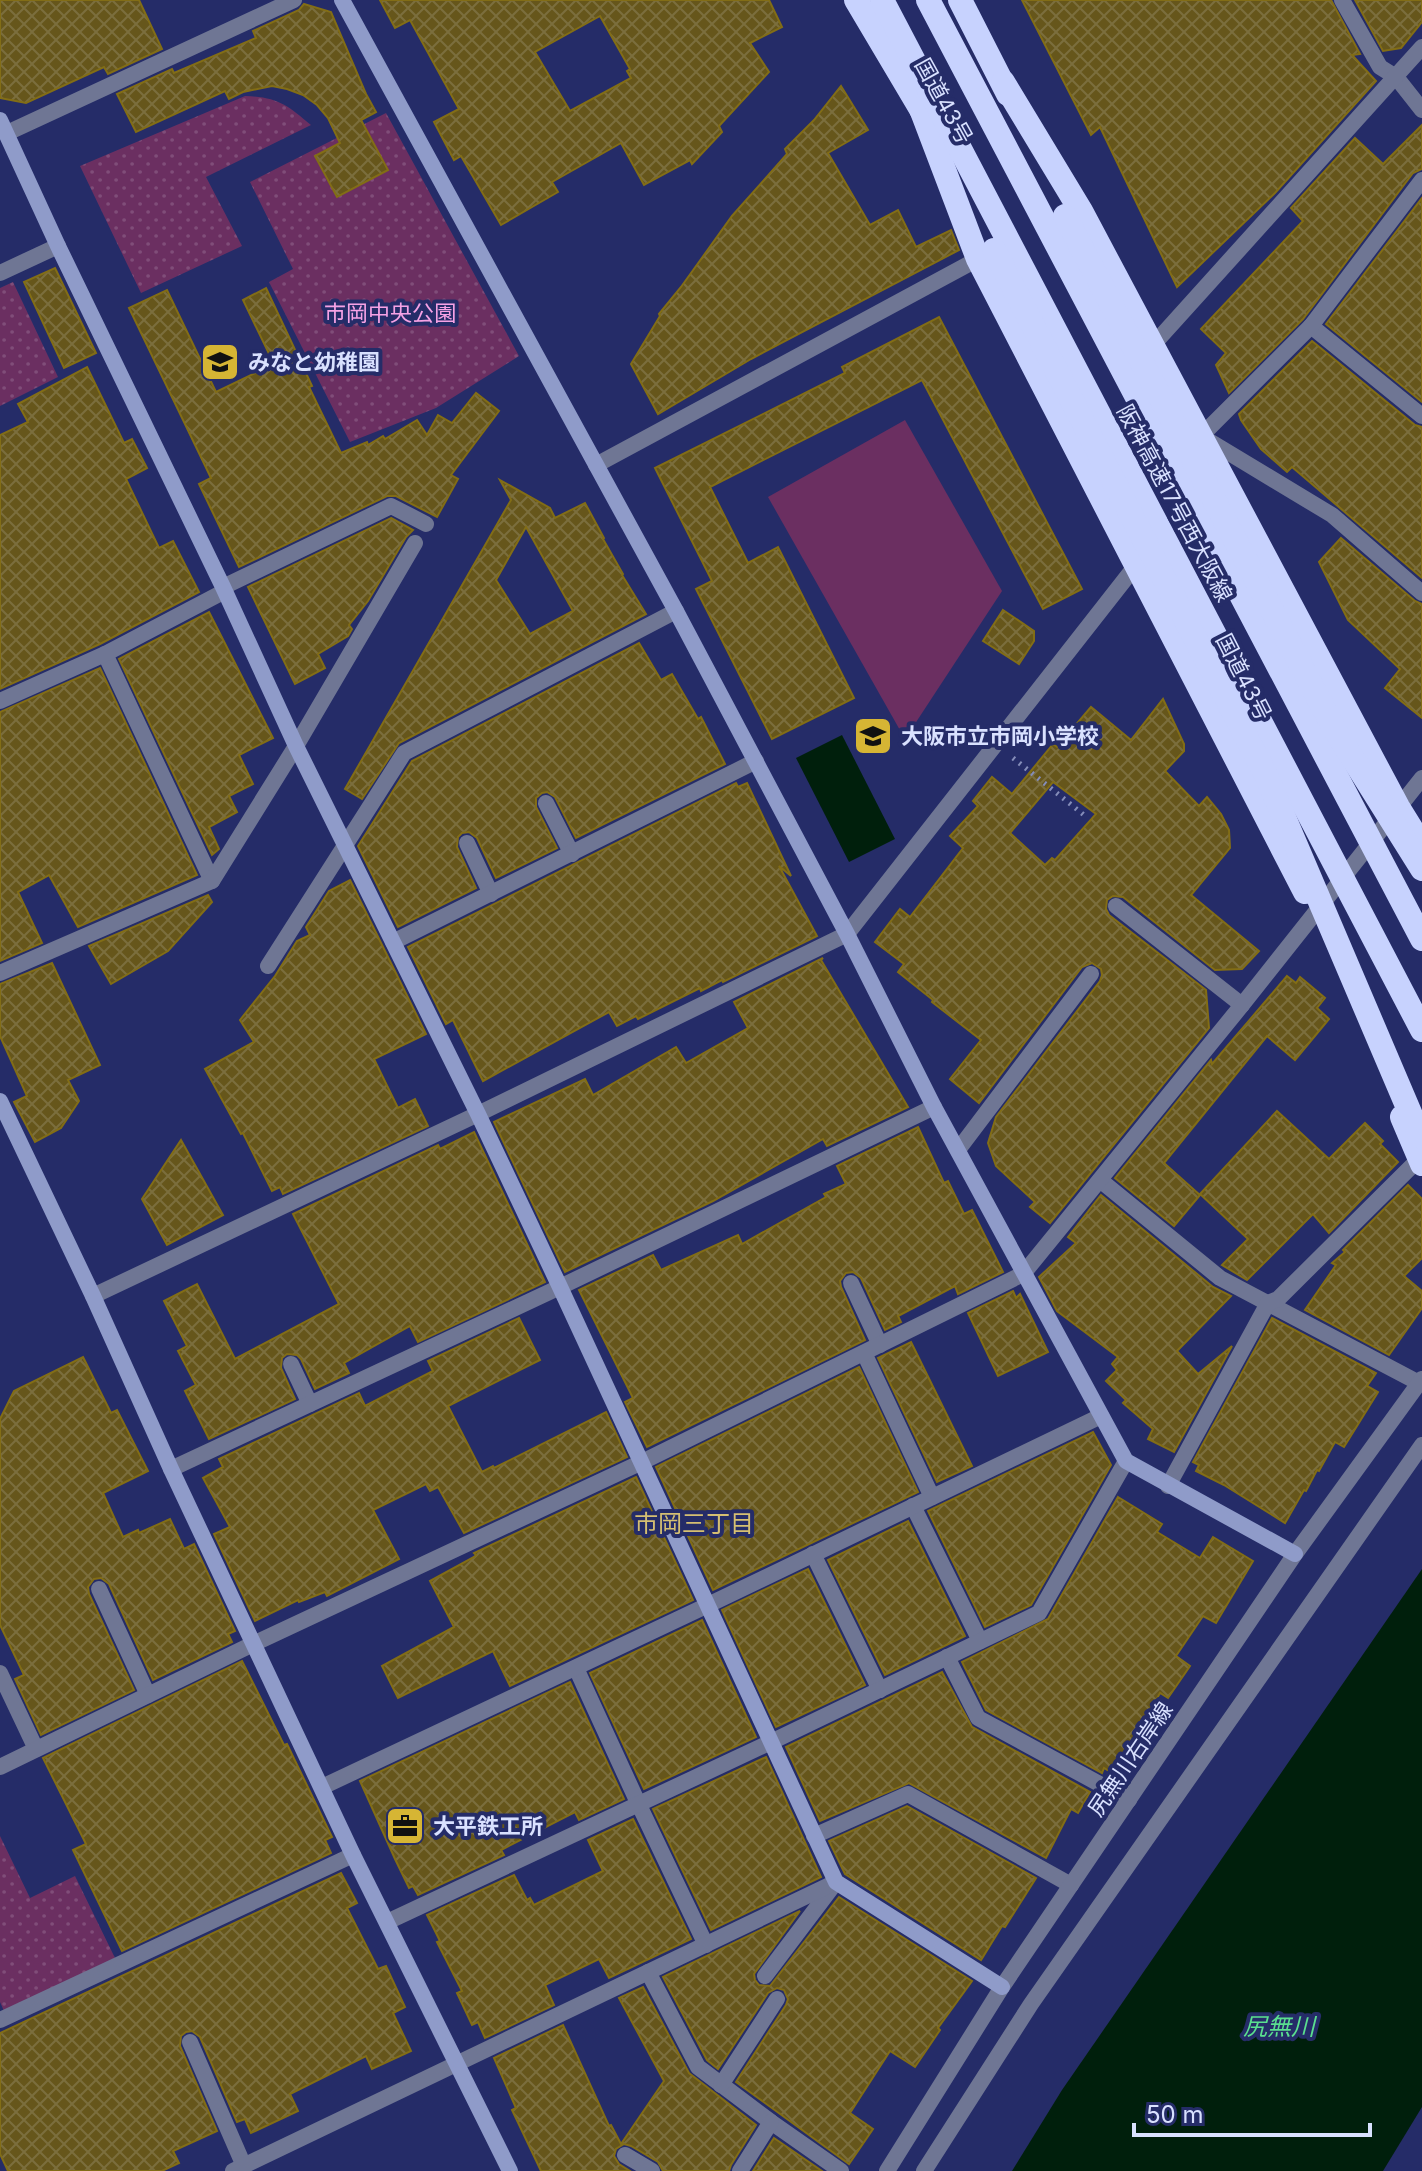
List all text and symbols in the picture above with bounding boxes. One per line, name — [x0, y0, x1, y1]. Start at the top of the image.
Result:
street label: 国道43号 — [910, 54, 978, 148]
park label: 市岡中央公園 — [324, 300, 456, 326]
school or university icon: みなと幼稚園 — [199, 341, 241, 383]
place label: みなと幼稚園 — [248, 349, 380, 375]
street label: 阪神高速17号西大阪線 — [1112, 400, 1238, 606]
street label: 国道43号 — [1211, 629, 1277, 725]
school or university icon: 大阪市立市岡小学校 — [852, 715, 894, 757]
place label: 大阪市立市岡小学校 — [901, 723, 1099, 749]
district label: 市岡三丁目 — [634, 1509, 754, 1538]
street label: 尻無川右岸線 — [1082, 1697, 1178, 1821]
office icon: 大平鉄工所 — [384, 1805, 426, 1847]
place label: 大平鉄工所 — [433, 1813, 543, 1839]
water label: 尻無川 — [1243, 2012, 1318, 2041]
scale bar — [1134, 2087, 1370, 2137]
text: 50 m — [1146, 2100, 1204, 2129]

